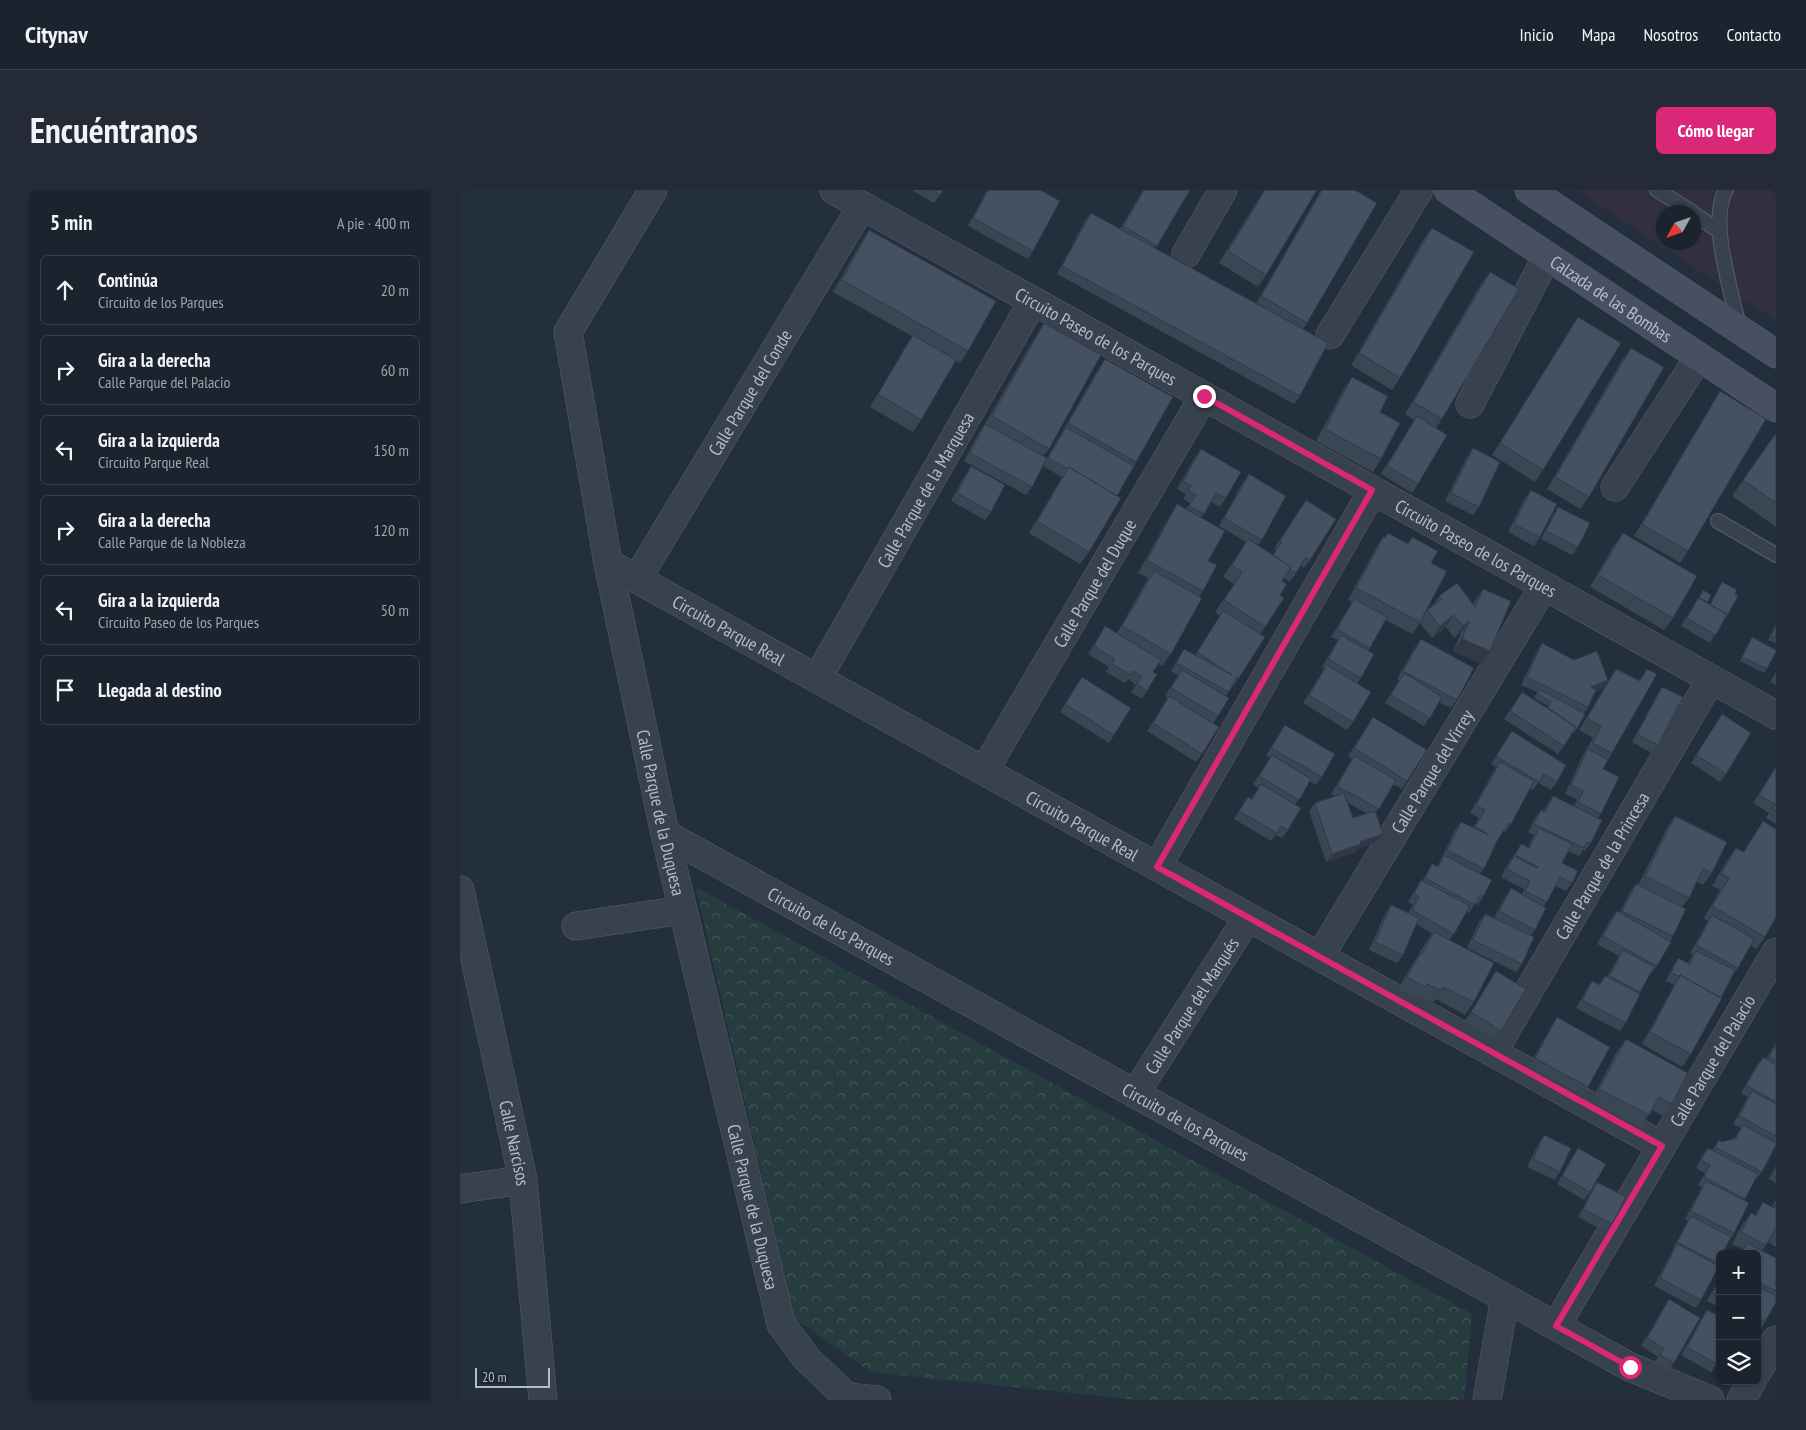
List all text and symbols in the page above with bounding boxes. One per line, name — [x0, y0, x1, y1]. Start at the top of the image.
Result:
text: Citynav — [25, 19, 88, 50]
text: Inicio — [1520, 23, 1554, 46]
text: Mapa — [1582, 23, 1615, 46]
text: Nosotros — [1643, 23, 1698, 46]
text: Contacto — [1726, 23, 1781, 46]
text: Encuéntranos — [30, 107, 198, 153]
button: Cómo llegar — [1656, 107, 1776, 154]
north arrow — [1656, 205, 1701, 250]
text: 5 min — [50, 209, 92, 236]
text: A pie · 400 m — [337, 213, 410, 233]
street label: Calzada de las Bombas — [1546, 250, 1676, 347]
text: Continúa — [98, 268, 158, 292]
icon: ahead — [51, 276, 79, 304]
text: 20 m — [381, 280, 409, 300]
street label: Circuito Paseo de los Parques — [1011, 282, 1181, 390]
text: Circuito de los Parques — [98, 292, 224, 312]
street label: Calle Parque del Conde — [703, 325, 797, 460]
text: Gira a la derecha — [98, 348, 211, 372]
icon: right — [51, 356, 79, 384]
text: 60 m — [381, 360, 409, 380]
text: Calle Parque del Palacio — [98, 372, 230, 392]
route end — [1193, 385, 1216, 408]
street label: Calle Parque de la Marquesa — [872, 408, 979, 572]
text: Gira a la izquierda — [98, 428, 220, 452]
icon: left — [51, 436, 79, 464]
text: 150 m — [374, 440, 409, 460]
text: Circuito Parque Real — [98, 452, 209, 472]
street label: Circuito Paseo de los Parques — [1391, 494, 1561, 602]
text: Gira a la derecha — [98, 508, 211, 532]
street label: Calle Parque del Duque — [1048, 515, 1141, 651]
icon: right — [51, 516, 79, 544]
text: 120 m — [374, 520, 409, 540]
text: Calle Parque de la Nobleza — [98, 532, 246, 552]
text: Gira a la izquierda — [98, 588, 220, 612]
street label: Circuito Parque Real — [668, 589, 790, 671]
icon: left — [51, 596, 79, 624]
text: 50 m — [381, 600, 409, 620]
text: Circuito Paseo de los Parques — [98, 612, 259, 632]
icon: arrive — [51, 676, 79, 704]
text: Llegada al destino — [98, 678, 222, 702]
street label: Calle Parque del Virrey — [1386, 705, 1478, 837]
street label: Calle Parque de la Duquesa — [632, 727, 691, 898]
street label: Circuito Parque Real — [1022, 785, 1143, 866]
street label: Calle Parque de la Princesa — [1550, 788, 1654, 943]
street label: Circuito de los Parques — [764, 882, 899, 970]
street label: Calle Parque del Marqués — [1139, 933, 1244, 1078]
street label: Calle Parque del Palacio — [1664, 990, 1760, 1131]
street label: Circuito de los Parques — [1118, 1077, 1253, 1166]
street label: Calle Narcisos — [495, 1098, 535, 1187]
street label: Calle Parque de la Duquesa — [723, 1122, 784, 1292]
map controls — [1716, 1250, 1761, 1385]
button: + — [1716, 1250, 1761, 1295]
button: − — [1716, 1295, 1761, 1340]
button: layers — [1716, 1340, 1761, 1385]
route start — [1619, 1356, 1642, 1379]
scale bar — [475, 1365, 550, 1388]
text: 20 m — [482, 1368, 507, 1386]

